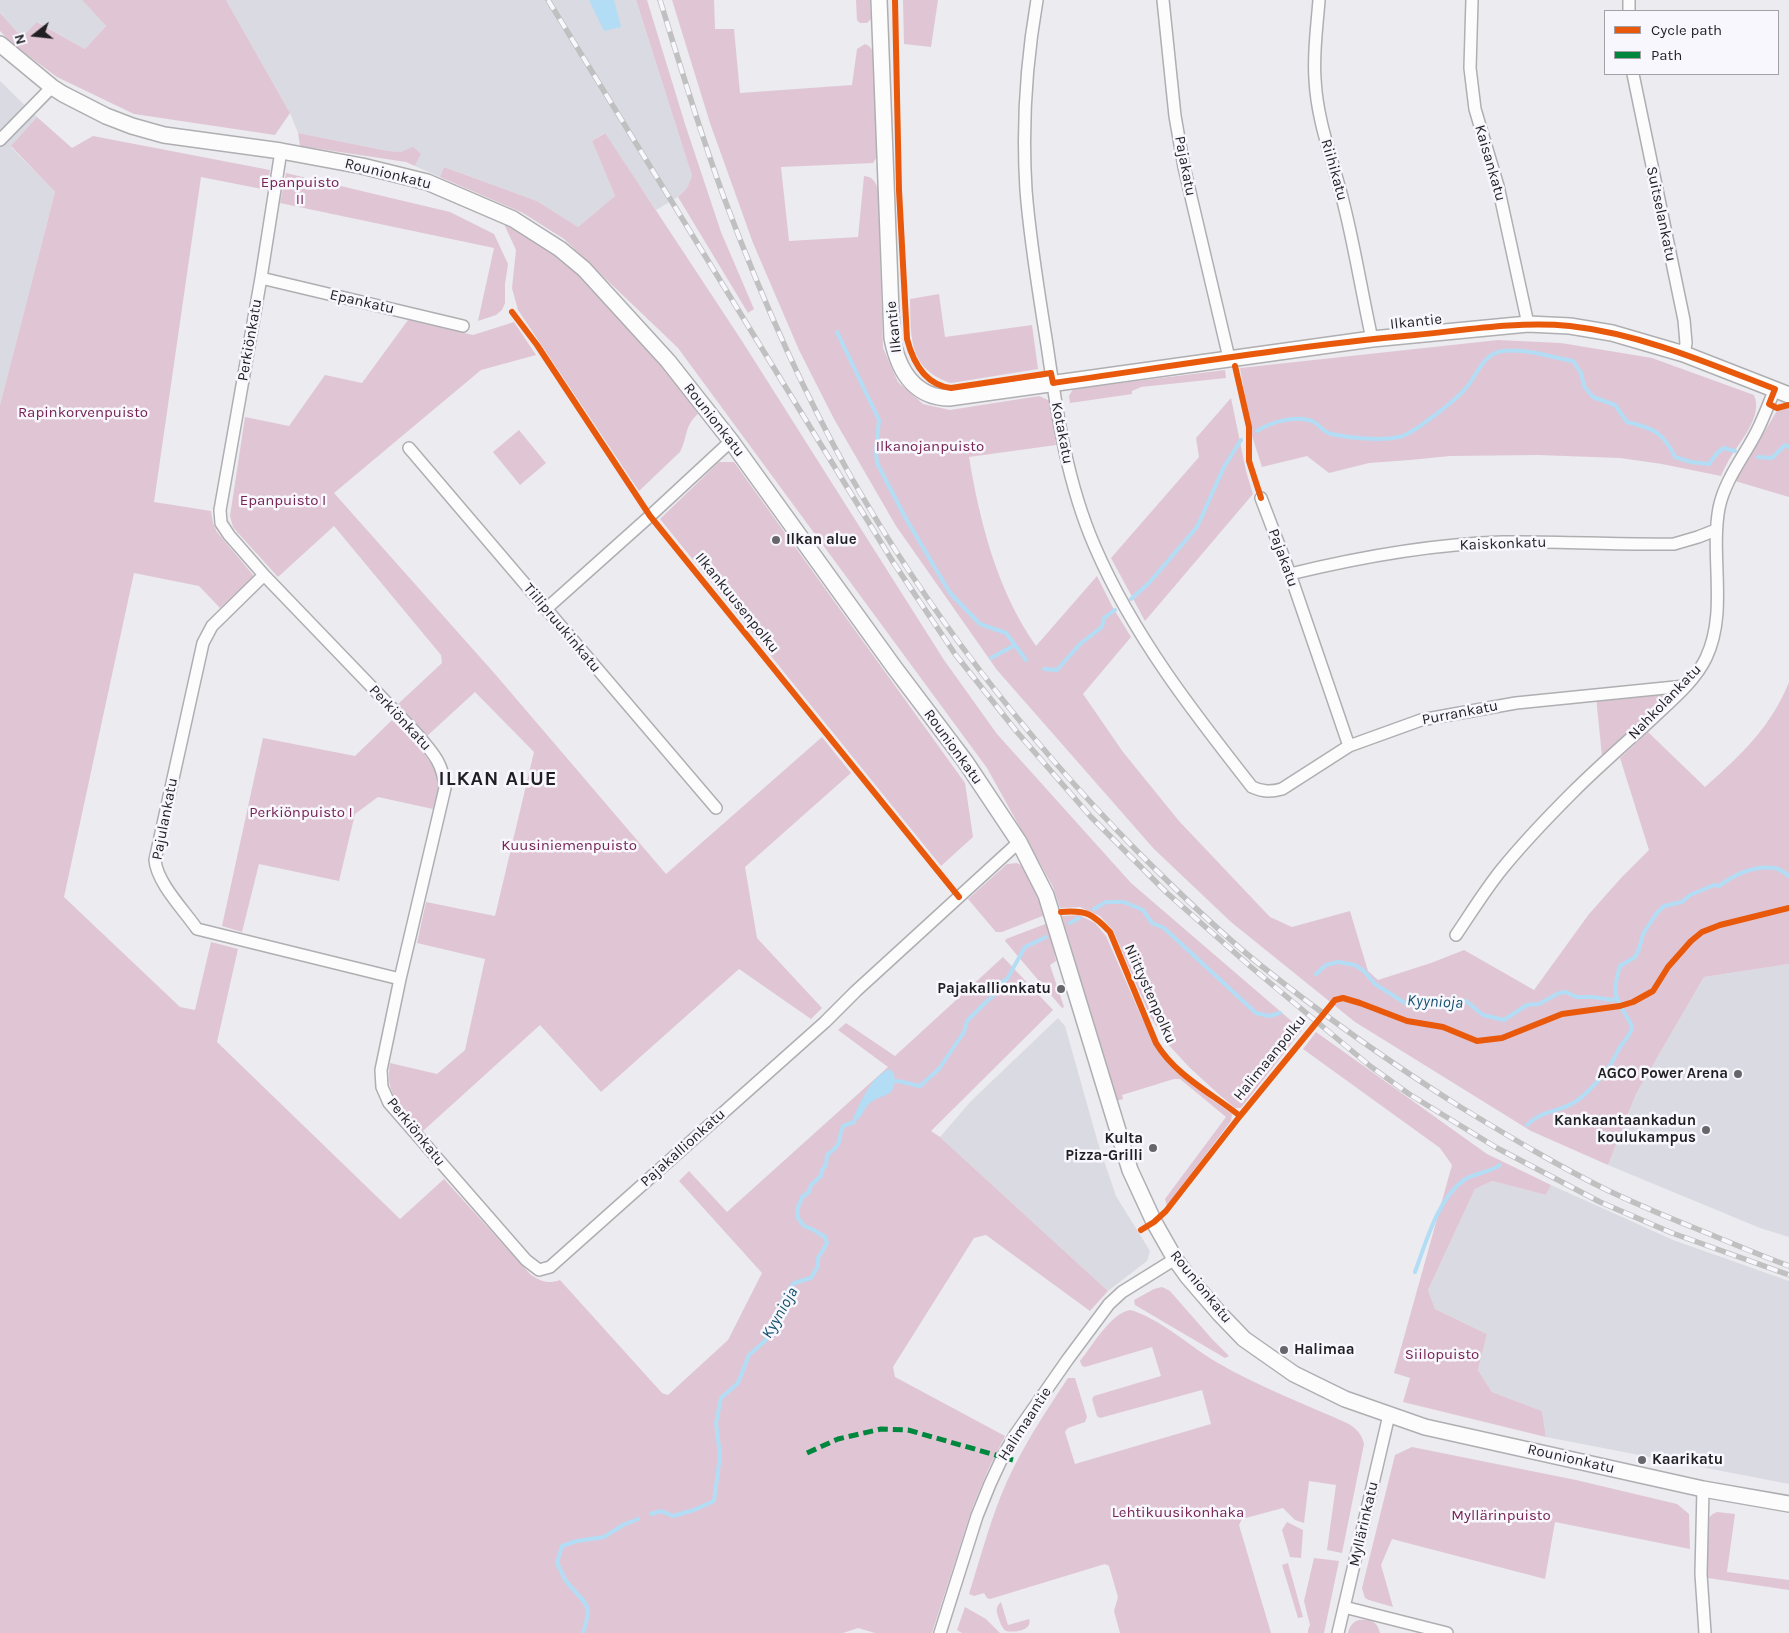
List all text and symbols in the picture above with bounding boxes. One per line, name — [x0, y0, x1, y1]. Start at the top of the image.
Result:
north arrow — [10, 10, 60, 60]
legend — [1604, 10, 1779, 75]
text: Cycle path — [1651, 21, 1722, 39]
text: N — [11, 32, 30, 46]
text: Path — [1651, 46, 1682, 64]
street label: Kaisankatu — [1471, 123, 1509, 203]
street label: Pajakatu — [1170, 134, 1200, 198]
street label: Riihikatu — [1317, 137, 1351, 203]
street label: Rounionkatu — [343, 155, 433, 193]
street label: Suitselankatu — [1642, 165, 1680, 263]
park label: Epanpuisto II — [261, 174, 339, 209]
street label: Epankatu — [328, 286, 396, 318]
street label: Perkiönkatu — [234, 298, 266, 382]
street label: Ilkantie — [882, 300, 906, 354]
street label: Ilkantie — [1389, 310, 1443, 334]
street label: Rounionkatu — [680, 380, 748, 460]
street label: Kotakatu — [1047, 401, 1077, 465]
park label: Rapinkorvenpuisto — [18, 404, 148, 422]
park label: Ilkanojanpuisto — [876, 438, 984, 456]
park label: Epanpuisto I — [240, 492, 326, 510]
street label: Pajakatu — [1264, 526, 1302, 590]
place label: Ilkan alue — [786, 531, 857, 549]
street label: Kaiskonkatu — [1459, 533, 1547, 555]
marker: Ilkan alue — [770, 534, 782, 546]
street label: Ilkankuusenpolku — [691, 549, 783, 657]
street label: Tiilipruukinkatu — [519, 580, 605, 676]
street label: Nahkolankatu — [1625, 661, 1705, 743]
street label: Perkiönkatu — [365, 681, 435, 755]
street label: Purrankatu — [1421, 697, 1499, 729]
street label: Rounionkatu — [920, 706, 986, 788]
district label: ILKAN ALUE — [437, 767, 559, 791]
street label: Pajulankatu — [148, 776, 182, 862]
park label: Perkiönpuisto I — [249, 804, 353, 822]
park label: Kuusiniemenpuisto — [501, 837, 637, 855]
street label: Niittystenpolku — [1120, 942, 1180, 1046]
place label: Pajakallionkatu — [937, 980, 1051, 998]
marker: Pajakallionkatu — [1055, 983, 1067, 995]
water label: Kyynioja — [1406, 991, 1464, 1013]
street label: Halimaanpolku — [1230, 1011, 1310, 1105]
place label: AGCO Power Arena — [1597, 1065, 1728, 1083]
marker: AGCO Power Arena — [1732, 1068, 1744, 1080]
street label: Perkiönkatu — [383, 1094, 449, 1170]
street label: Pajakallionkatu — [637, 1105, 729, 1191]
place label: Kankaantaankadun koulukampus — [1554, 1112, 1696, 1147]
marker: Kankaantaankadun koulukampus — [1700, 1124, 1712, 1136]
place label: Kulta Pizza-Grilli — [1065, 1130, 1143, 1165]
marker: Kulta Pizza-Grilli — [1147, 1142, 1159, 1154]
street label: Rounionkatu — [1166, 1247, 1236, 1327]
water label: Kyynioja — [758, 1284, 802, 1342]
place label: Halimaa — [1294, 1341, 1355, 1359]
marker: Halimaa — [1278, 1344, 1290, 1356]
park label: Siilopuisto — [1405, 1346, 1479, 1364]
street label: Halimaantie — [994, 1384, 1056, 1464]
street label: Rounionkatu — [1526, 1440, 1616, 1478]
place label: Kaarikatu — [1652, 1451, 1723, 1469]
marker: Kaarikatu — [1636, 1454, 1648, 1466]
street label: Myllärinkatu — [1345, 1480, 1383, 1568]
park label: Lehtikuusikonhaka — [1112, 1504, 1244, 1522]
park label: Myllärinpuisto — [1451, 1507, 1551, 1525]

